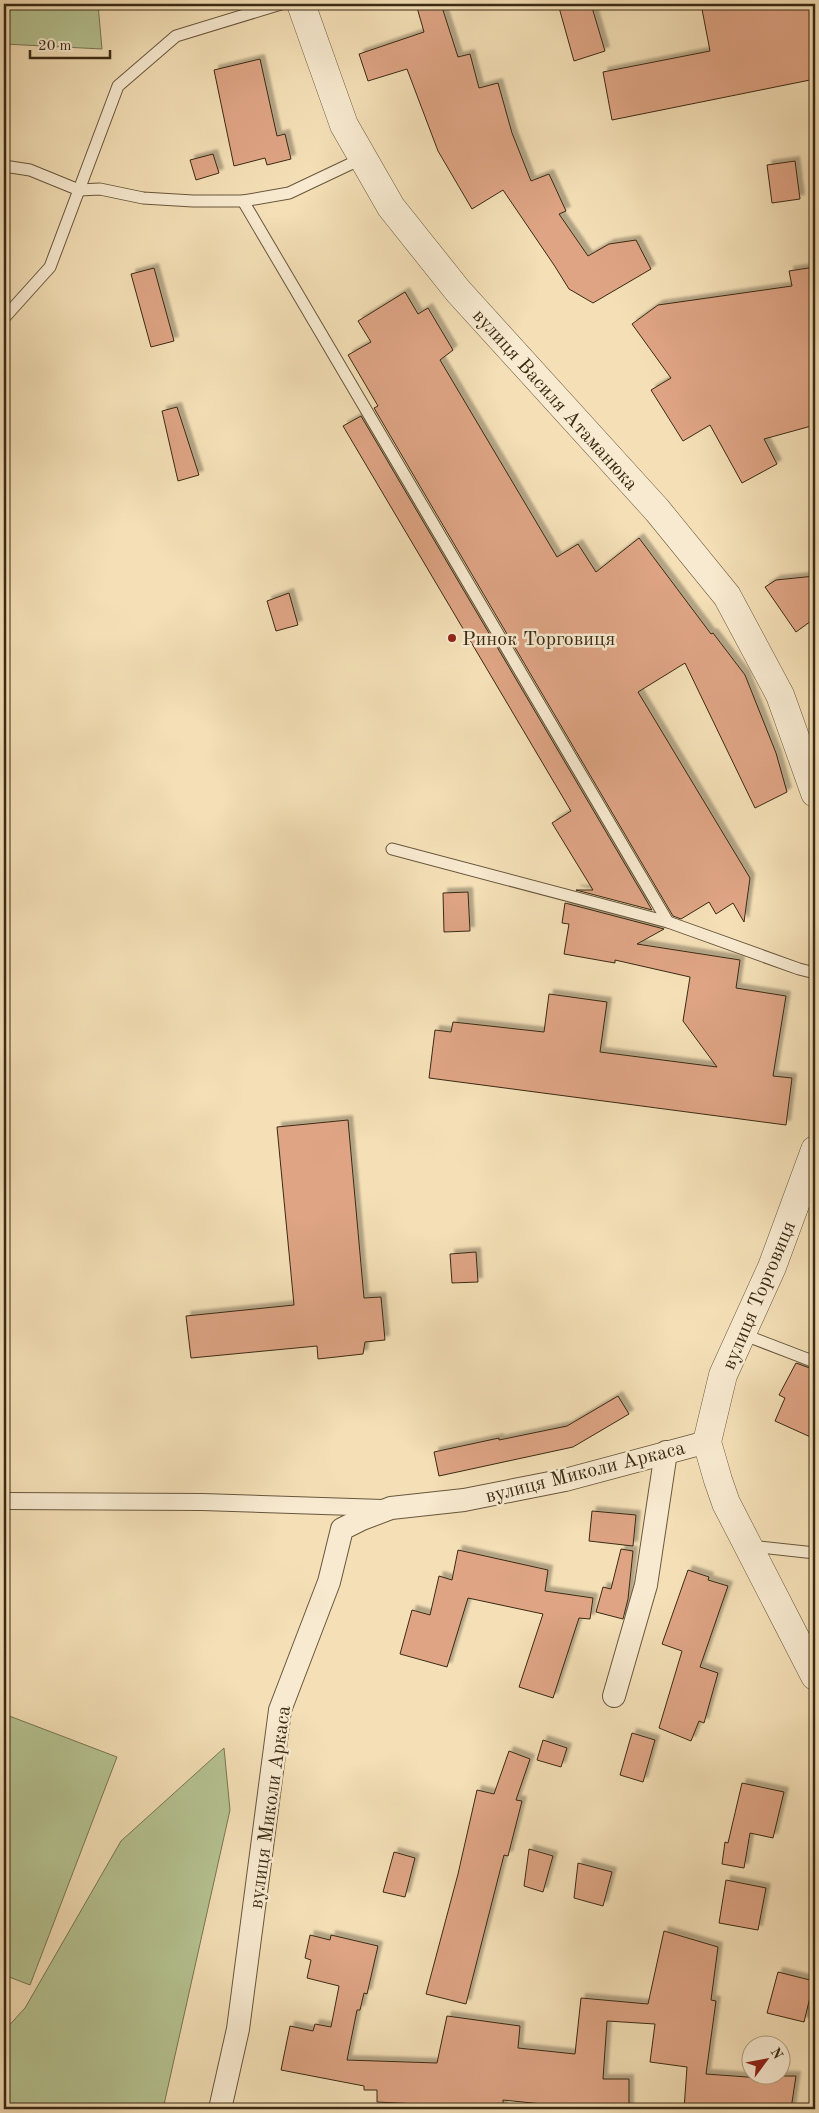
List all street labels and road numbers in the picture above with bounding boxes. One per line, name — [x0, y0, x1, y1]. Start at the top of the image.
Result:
street label: вулиця Василя Атаманюка — [468, 306, 641, 495]
street label: вулиця Торговиця — [719, 1219, 800, 1373]
street label: вулиця Миколи Аркаса — [484, 1438, 687, 1507]
street label: вулиця Миколи Аркаса — [247, 1704, 295, 1910]

